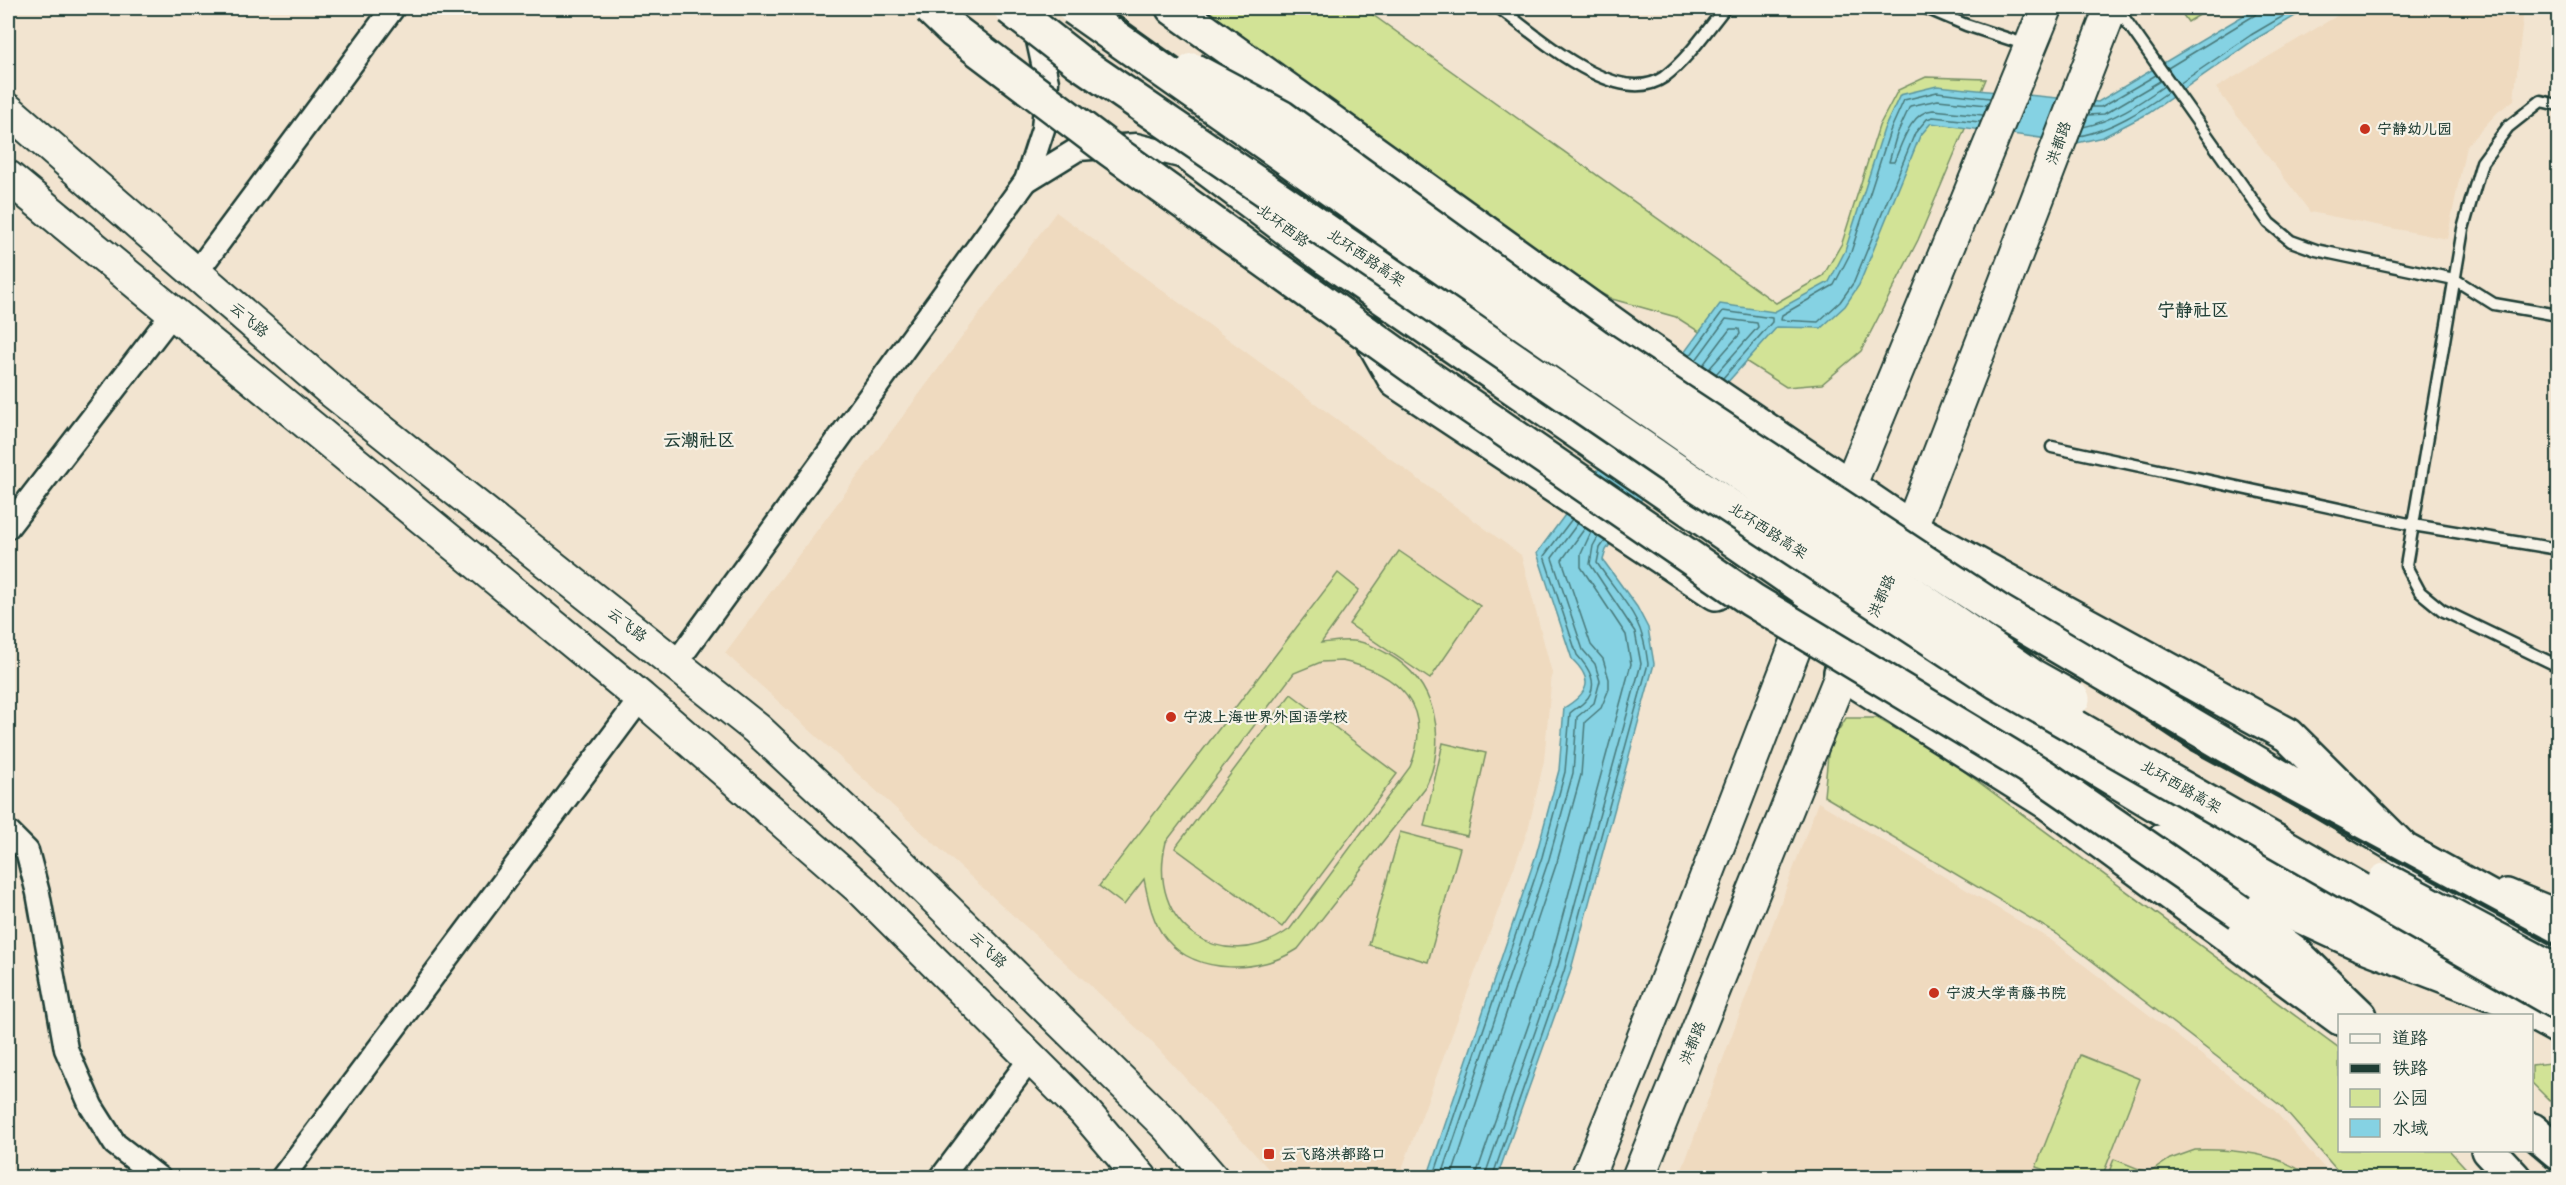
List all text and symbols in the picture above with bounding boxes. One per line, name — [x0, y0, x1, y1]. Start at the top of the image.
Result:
street label: 洪都路 — [2042, 119, 2076, 167]
place label: 宁静幼儿园 — [2377, 120, 2452, 139]
marker: 宁静幼儿园 — [2358, 122, 2372, 136]
street label: 北环西路 — [1253, 200, 1313, 252]
street label: 北环西路高架 — [1323, 225, 1409, 291]
street label: 云飞路 — [226, 298, 272, 342]
district label: 宁静社区 — [2157, 300, 2229, 321]
district label: 云潮社区 — [663, 430, 735, 451]
street label: 北环西路高架 — [1725, 499, 1811, 563]
street label: 洪都路 — [1864, 572, 1900, 620]
street label: 云飞路 — [603, 604, 651, 646]
place label: 宁波上海世界外国语学校 — [1183, 708, 1348, 727]
marker: 宁波上海世界外国语学校 — [1164, 710, 1178, 724]
street label: 北环西路高架 — [2137, 756, 2225, 818]
street label: 云飞路 — [965, 928, 1011, 972]
place label: 宁波大学青藤书院 — [1946, 984, 2066, 1003]
marker: 宁波大学青藤书院 — [1927, 986, 1941, 1000]
legend — [2338, 1014, 2533, 1152]
street label: 洪都路 — [1676, 1019, 1710, 1067]
text: 道路 — [2392, 1028, 2428, 1049]
text: 铁路 — [2392, 1058, 2428, 1079]
text: 公园 — [2392, 1088, 2428, 1109]
text: 水域 — [2392, 1118, 2428, 1139]
place label: 云飞路洪都路口 — [1281, 1145, 1386, 1164]
marker: 云飞路洪都路口 — [1262, 1147, 1276, 1161]

